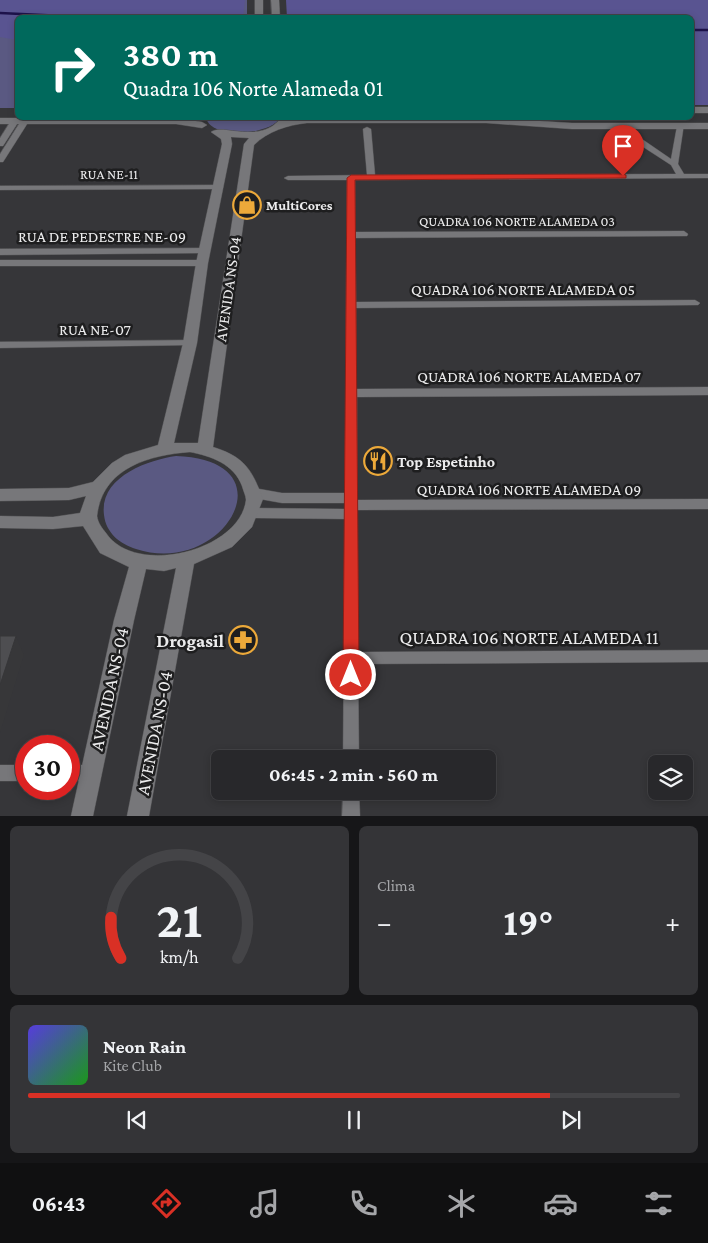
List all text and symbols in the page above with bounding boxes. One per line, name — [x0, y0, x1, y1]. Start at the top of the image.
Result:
icon: right — [40, 35, 105, 100]
text: 380 m — [123, 35, 218, 74]
text: Quadra 106 Norte Alameda 01 — [123, 76, 383, 101]
pin — [602, 125, 644, 176]
icon: arrive — [609, 132, 637, 160]
street label: RUA NE-11 — [80, 166, 138, 182]
shop icon: MultiCores — [232, 190, 262, 220]
place label: MultiCores — [266, 197, 333, 213]
street label: QUADRA 106 NORTE ALAMEDA 03 — [419, 213, 615, 229]
street label: RUA DE PEDESTRE NE-09 — [18, 228, 186, 245]
street label: AVENIDA NS-04 — [212, 235, 244, 343]
street label: QUADRA 106 NORTE ALAMEDA 05 — [411, 281, 635, 298]
street label: RUA NE-07 — [59, 321, 132, 338]
street label: QUADRA 106 NORTE ALAMEDA 07 — [417, 368, 641, 385]
restaurant icon: Top Espetinho — [363, 446, 393, 476]
place label: Top Espetinho — [397, 453, 495, 470]
street label: QUADRA 106 NORTE ALAMEDA 09 — [417, 481, 641, 498]
street label: AVENIDA NS-04 — [86, 625, 132, 753]
pharmacy icon: Drogasil — [228, 625, 258, 655]
street label: QUADRA 106 NORTE ALAMEDA 11 — [399, 627, 659, 648]
place label: Drogasil — [156, 630, 224, 651]
position arrow — [324, 648, 376, 700]
street label: AVENIDA NS-04 — [132, 669, 176, 797]
speed limit sign: 30 — [15, 735, 80, 800]
map controls — [648, 755, 693, 800]
button: layers — [648, 755, 693, 800]
text: 06:45 · 2 min · 560 m — [269, 764, 438, 785]
text: Clima — [377, 877, 415, 894]
text: 21 — [157, 890, 202, 948]
text: 19° — [504, 901, 553, 943]
text: − — [377, 907, 392, 938]
text: + — [665, 907, 680, 938]
text: km/h — [160, 947, 199, 967]
text: Neon Rain — [103, 1036, 186, 1057]
text: Kite Club — [103, 1057, 162, 1074]
icon: previous — [123, 1106, 151, 1134]
icon: pause — [340, 1106, 368, 1134]
icon: next — [557, 1106, 585, 1134]
icon: directions — [149, 1186, 184, 1221]
icon: music — [247, 1186, 282, 1221]
icon: phone — [346, 1186, 381, 1221]
icon: climate — [444, 1186, 479, 1221]
icon: car — [543, 1186, 578, 1221]
icon: filters — [641, 1186, 676, 1221]
text: 06:43 — [32, 1191, 86, 1216]

